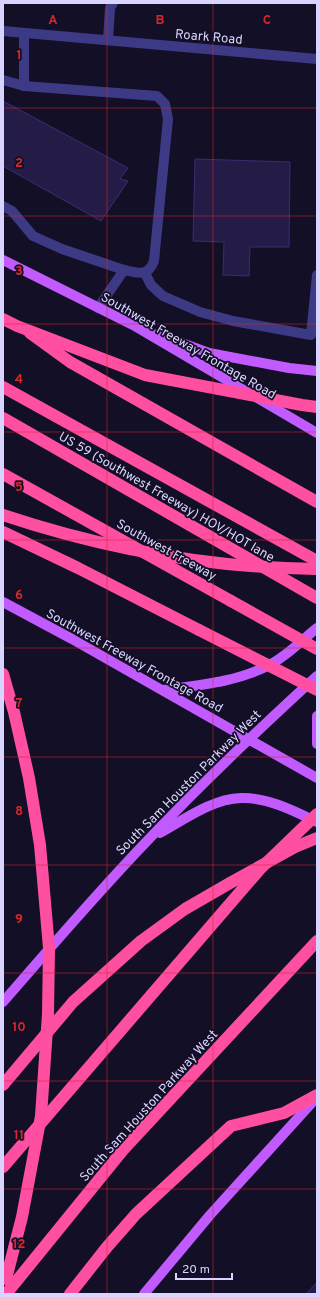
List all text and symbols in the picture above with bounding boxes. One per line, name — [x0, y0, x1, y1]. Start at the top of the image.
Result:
text: A — [48, 13, 58, 29]
text: B — [156, 13, 165, 29]
text: C — [263, 13, 271, 29]
street label: Roark Road — [174, 27, 243, 49]
text: 1 — [16, 48, 22, 64]
text: 2 — [15, 156, 23, 172]
text: 3 — [15, 264, 23, 280]
street label: Southwest Freeway Frontage Road — [98, 290, 278, 404]
text: 4 — [15, 372, 23, 388]
street label: US 59 (Southwest Freeway) HOV/HOT lane — [56, 427, 278, 565]
text: 5 — [15, 480, 23, 496]
street label: Southwest Freeway — [114, 515, 220, 583]
text: 6 — [15, 588, 23, 604]
street label: Southwest Freeway Frontage Road — [43, 606, 225, 717]
text: 7 — [16, 696, 23, 712]
street label: South Sam Houston Parkway West — [113, 707, 265, 859]
text: 8 — [15, 804, 23, 820]
text: 9 — [15, 912, 23, 928]
text: 10 — [12, 1020, 26, 1036]
street label: South Sam Houston Parkway West — [77, 1027, 222, 1186]
text: 11 — [14, 1128, 24, 1144]
text: 12 — [12, 1237, 26, 1253]
scale bar — [176, 1255, 232, 1281]
text: 20 m — [182, 1262, 210, 1278]

